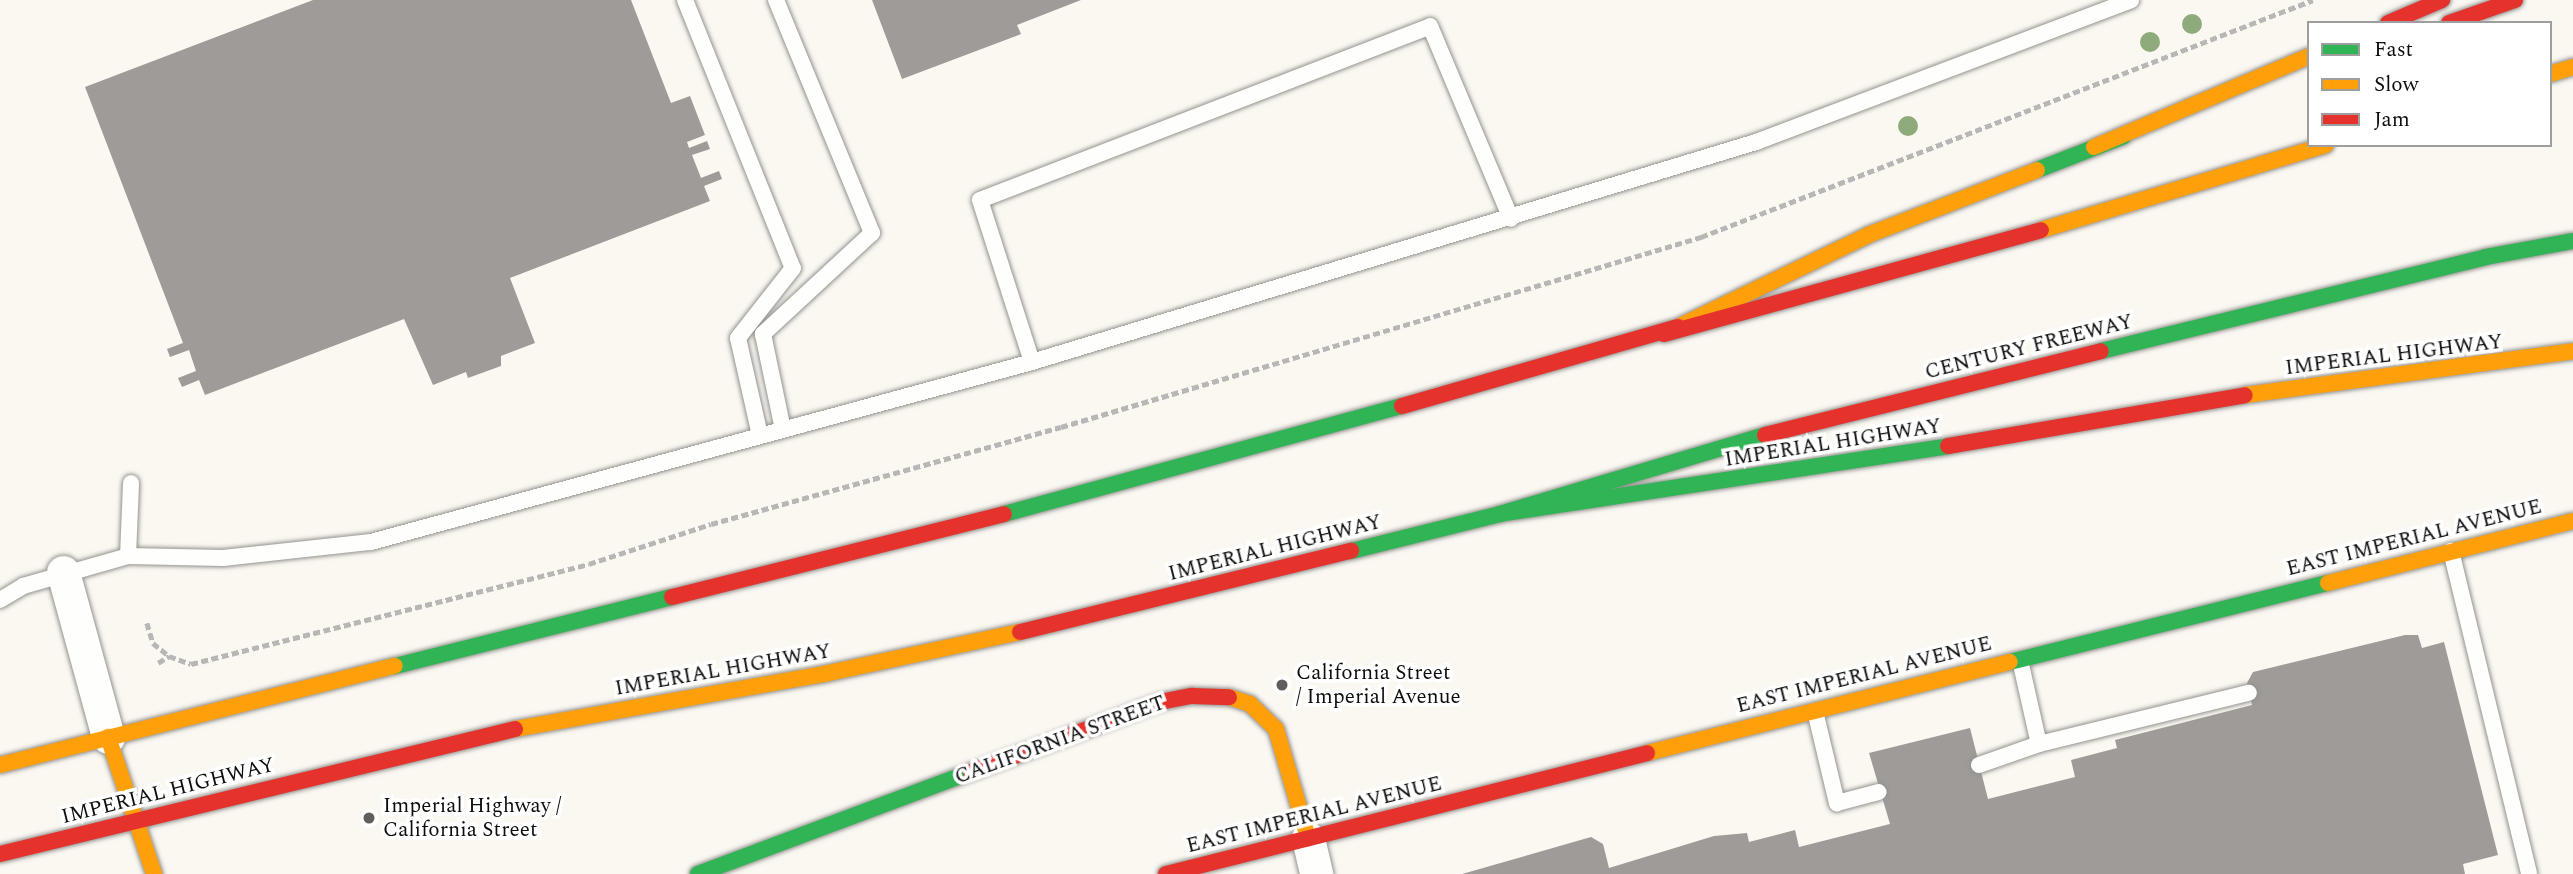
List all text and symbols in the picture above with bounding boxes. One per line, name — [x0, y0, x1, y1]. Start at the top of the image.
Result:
legend — [2307, 21, 2552, 147]
text: Fast — [2374, 34, 2413, 66]
text: Slow — [2374, 69, 2418, 101]
text: Jam — [2374, 104, 2410, 136]
street label: CENTURY FREEWAY — [1922, 309, 2136, 385]
street label: IMPERIAL HIGHWAY — [2284, 329, 2504, 381]
street label: IMPERIAL HIGHWAY — [1723, 413, 1943, 473]
street label: EAST IMPERIAL AVENUE — [2284, 494, 2544, 582]
street label: IMPERIAL HIGHWAY — [1166, 509, 1384, 587]
street label: EAST IMPERIAL AVENUE — [1734, 631, 1994, 719]
street label: IMPERIAL HIGHWAY — [613, 639, 833, 701]
place label: California Street / Imperial Avenue — [1296, 660, 1461, 710]
marker: California Street / Imperial Avenue — [1274, 677, 1290, 693]
street label: CALIFORNIA STREET — [951, 690, 1169, 790]
street label: IMPERIAL HIGHWAY — [59, 752, 277, 830]
street label: EAST IMPERIAL AVENUE — [1184, 771, 1444, 859]
place label: Imperial Highway / California Street — [383, 793, 561, 843]
marker: Imperial Highway / California Street — [361, 810, 377, 826]

